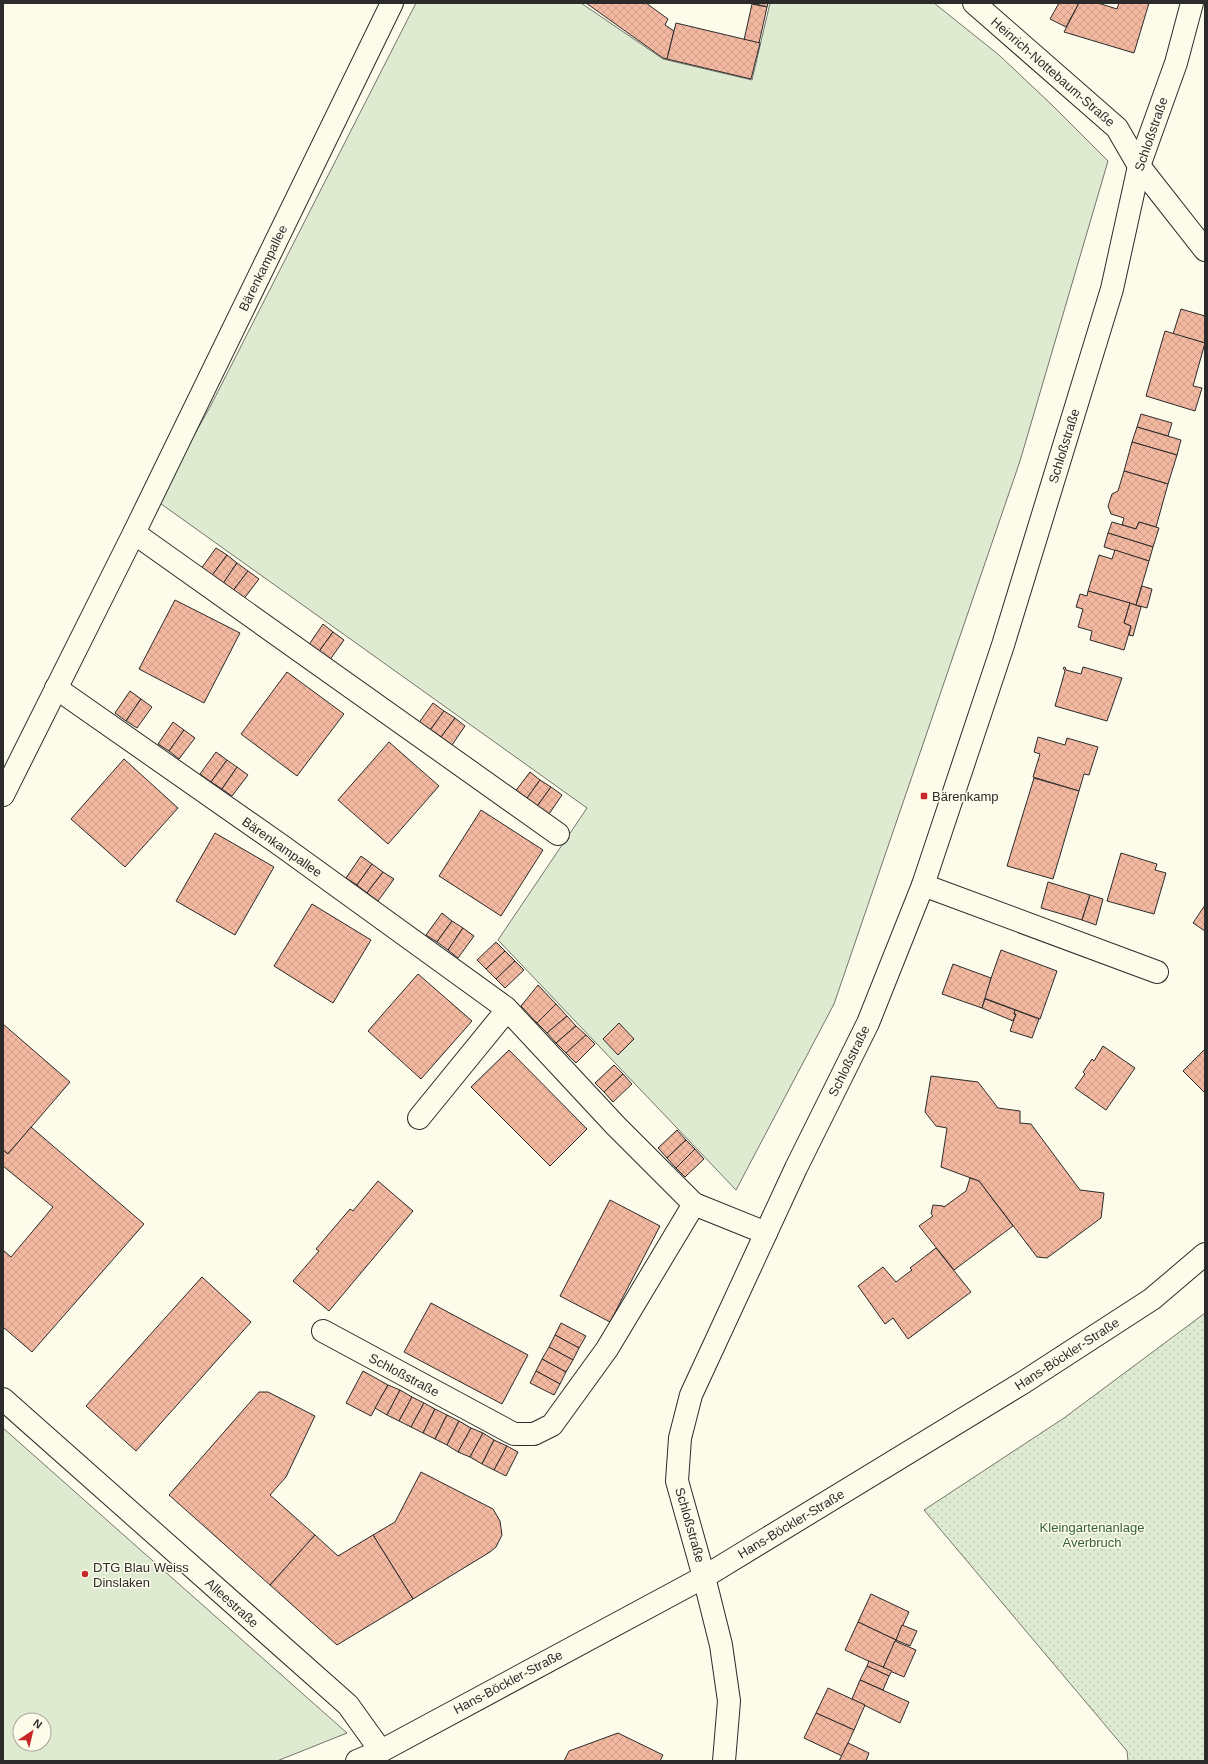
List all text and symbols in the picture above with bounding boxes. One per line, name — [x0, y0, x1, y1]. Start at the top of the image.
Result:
street label: Heinrich-Nottebaum-Straße — [988, 14, 1118, 130]
street label: Schloßstraße — [1131, 95, 1171, 173]
street label: Bärenkampallee — [236, 222, 290, 314]
street label: Schloßstraße — [1046, 407, 1082, 485]
place label: Bärenkamp — [932, 789, 998, 804]
marker: Bärenkamp — [919, 791, 929, 801]
street label: Bärenkampallee — [239, 814, 325, 880]
street label: Schloßstraße — [825, 1023, 873, 1099]
street label: Hans-Böckler-Straße — [1012, 1315, 1122, 1393]
street label: Schloßstraße — [366, 1350, 442, 1400]
street label: Schloßstraße — [672, 1486, 708, 1564]
street label: Hans-Böckler-Straße — [735, 1486, 847, 1562]
park label: Kleingartenanlage Averbruch — [1040, 1520, 1144, 1550]
place label: DTG Blau Weiss Dinslaken — [93, 1560, 189, 1590]
marker: DTG Blau Weiss Dinslaken — [80, 1569, 90, 1579]
street label: Alleestraße — [203, 1575, 261, 1631]
street label: Hans-Böckler-Straße — [451, 1647, 565, 1717]
north arrow — [12, 1712, 52, 1752]
text: N — [31, 1717, 44, 1731]

